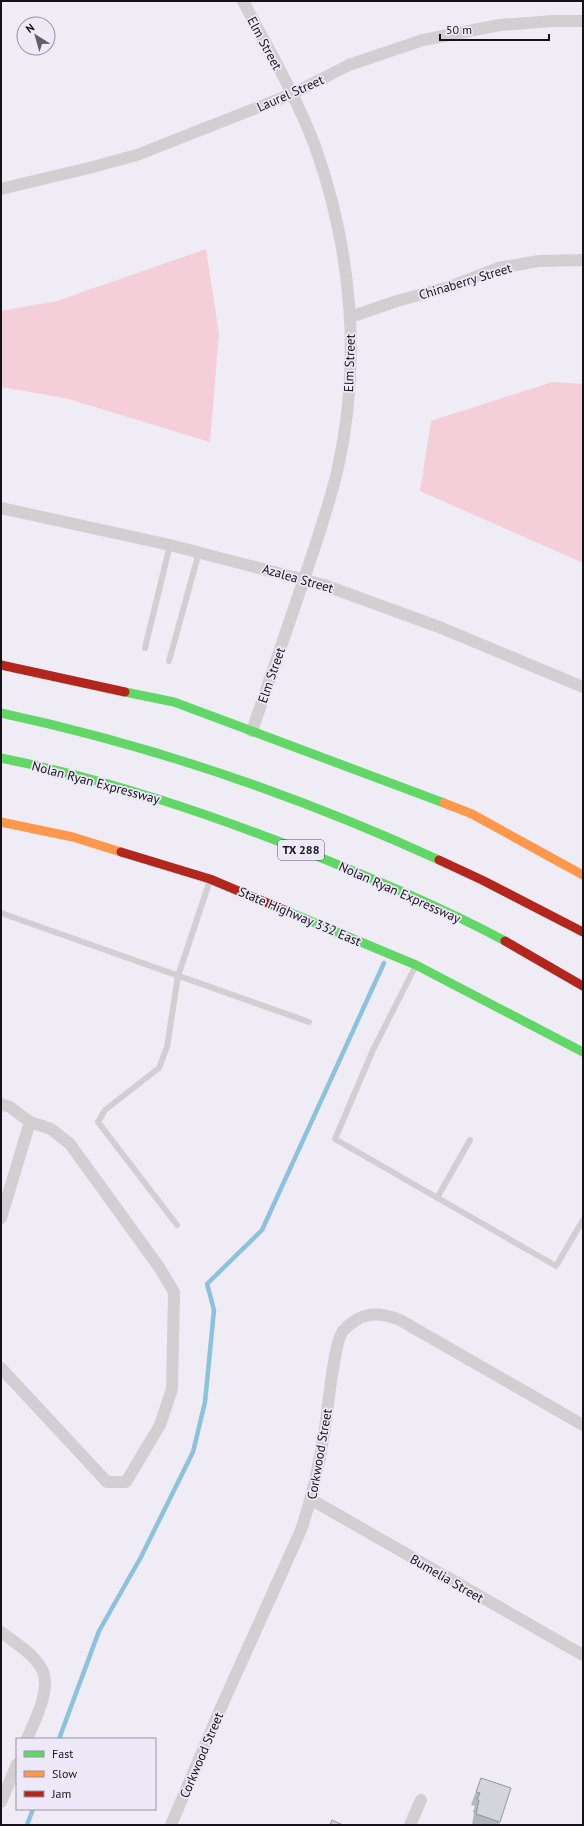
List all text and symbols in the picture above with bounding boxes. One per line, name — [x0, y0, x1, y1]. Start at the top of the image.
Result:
street label: Elm Street — [243, 14, 286, 73]
north arrow — [16, 16, 56, 56]
scale bar — [440, 16, 549, 42]
text: N — [23, 20, 37, 36]
text: 50 m — [446, 22, 472, 37]
street label: Laurel Street — [254, 71, 327, 116]
street label: Chinaberry Street — [417, 259, 514, 304]
street label: Elm Street — [340, 333, 359, 392]
street label: Azalea Street — [260, 560, 336, 597]
street label: Elm Street — [254, 644, 289, 705]
street label: Nolan Ryan Expressway — [30, 757, 162, 808]
road number: TX 288 — [278, 840, 324, 860]
street label: Nolan Ryan Expressway — [336, 858, 463, 927]
street label: State Highway 332 East — [236, 883, 364, 950]
street label: Corkwood Street — [303, 1407, 336, 1501]
street label: Bumelia Street — [407, 1551, 487, 1607]
street label: Corkwood Street — [176, 1709, 227, 1801]
legend — [16, 1738, 156, 1810]
text: Fast — [52, 1746, 73, 1761]
text: Slow — [52, 1766, 77, 1781]
text: Jam — [51, 1786, 71, 1801]

